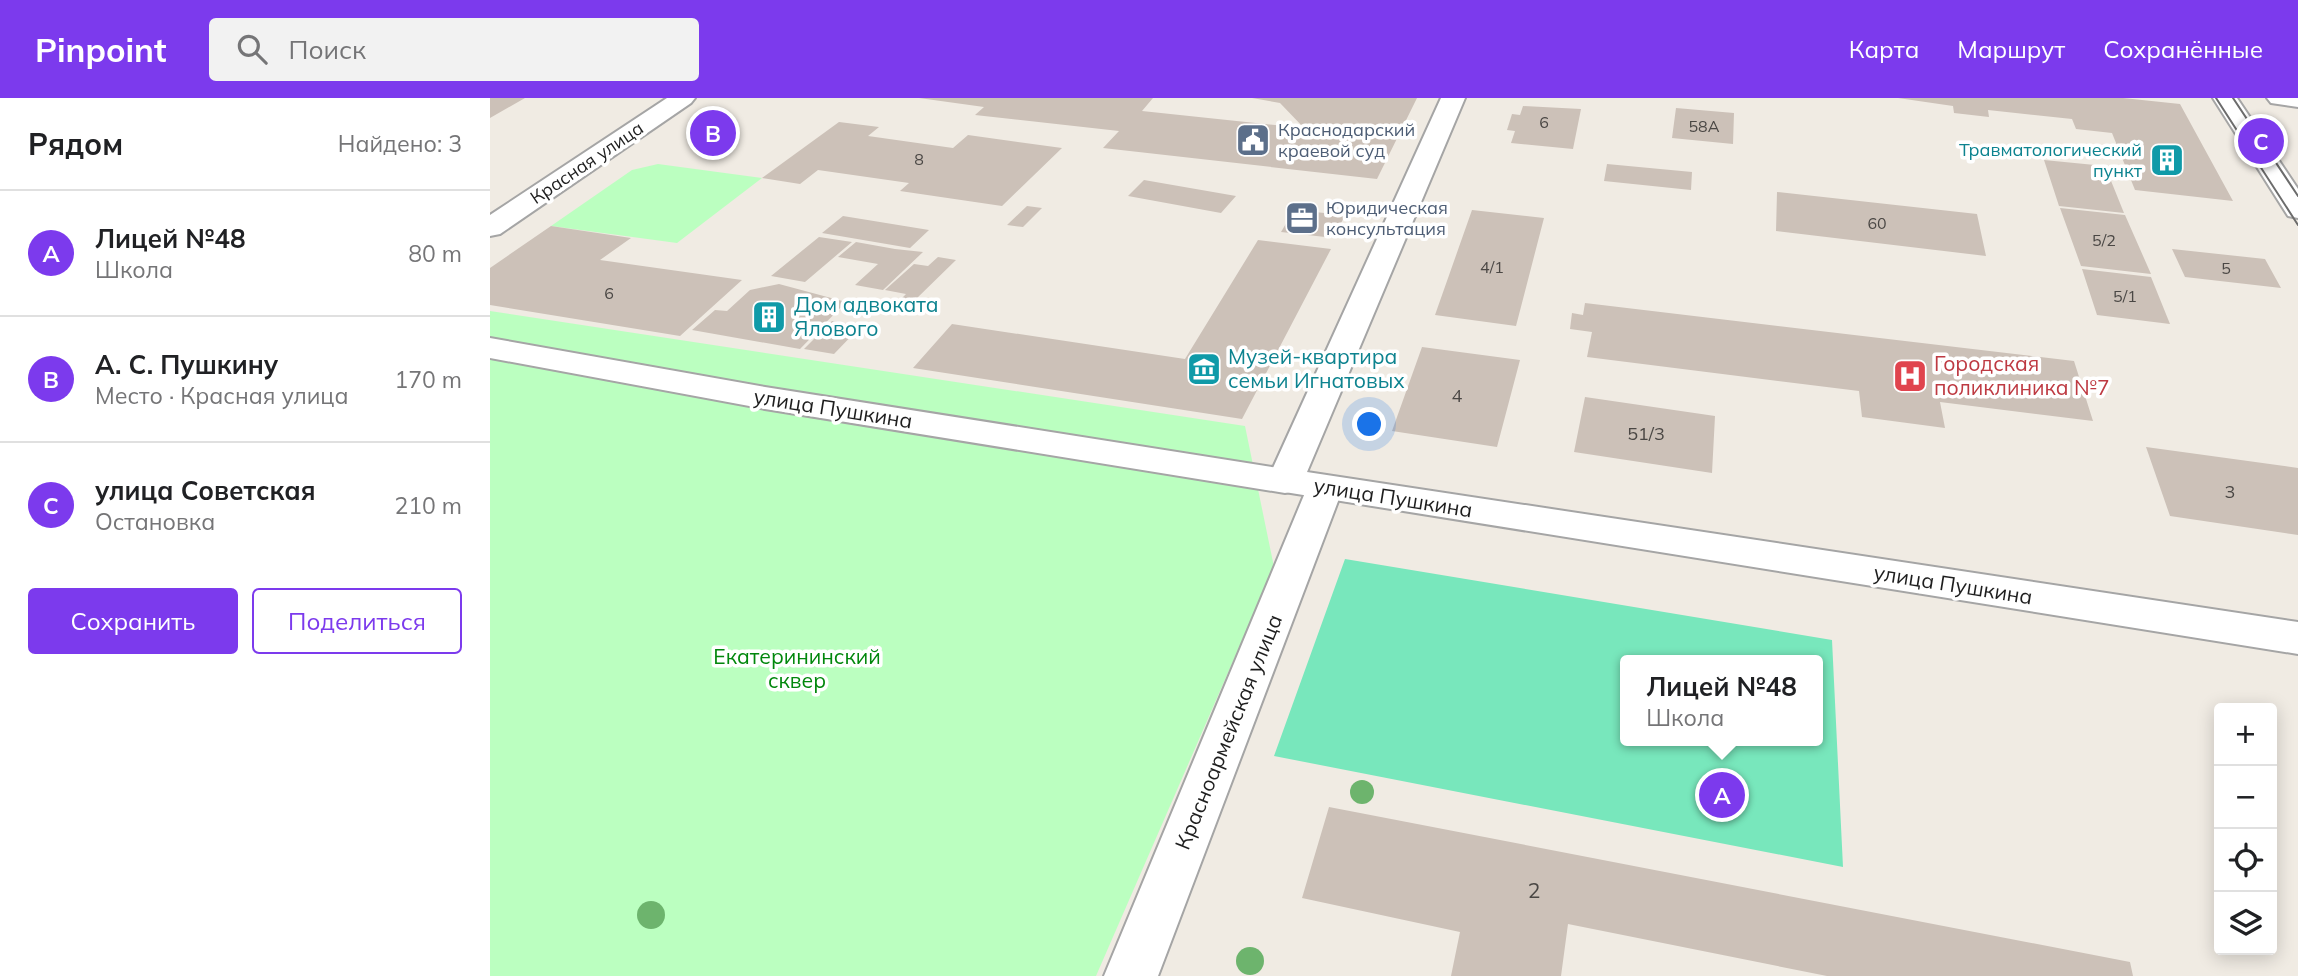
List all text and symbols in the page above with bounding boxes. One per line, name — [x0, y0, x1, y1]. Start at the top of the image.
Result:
search box — [209, 18, 699, 81]
text: Pinpoint — [35, 29, 167, 70]
icon: search — [233, 30, 271, 68]
text: Поиск — [289, 33, 366, 66]
text: Карта — [1849, 34, 1919, 64]
text: Маршрут — [1957, 34, 2065, 64]
text: Сохранённые — [2103, 34, 2263, 64]
pin: B — [690, 107, 736, 159]
house number: 6 — [1539, 112, 1549, 132]
pin: C — [2238, 115, 2284, 167]
street label: Красная улица — [526, 116, 648, 209]
house number: 58А — [1689, 116, 1720, 136]
place label: Краснодарский краевой суд — [1278, 118, 1415, 162]
public building icon: Краснодарский краевой суд — [1234, 121, 1272, 159]
text: Рядом — [28, 125, 123, 163]
text: Найдено: 3 — [338, 129, 462, 158]
place label: Травматологический пункт — [1959, 138, 2143, 182]
building icon: Травматологический пункт — [2148, 141, 2186, 179]
house number: 8 — [914, 149, 924, 169]
place label: Юридическая консультация — [1326, 196, 1448, 240]
office icon: Юридическая консультация — [1283, 199, 1321, 237]
house number: 60 — [1867, 213, 1887, 233]
text: Лицей №48 — [95, 222, 246, 255]
house number: 5/2 — [2092, 230, 2116, 250]
text: A — [42, 239, 60, 268]
text: 80 m — [408, 239, 462, 268]
text: Школа — [95, 255, 173, 284]
house number: 4/1 — [1480, 257, 1504, 277]
house number: 5 — [2221, 258, 2231, 278]
house number: 6 — [604, 283, 614, 303]
house number: 5/1 — [2113, 286, 2137, 306]
place label: Дом адвоката Ялового — [794, 291, 939, 341]
building icon: Дом адвоката Ялового — [750, 298, 788, 336]
place label: Музей-квартира семьи Игнатовых — [1228, 343, 1405, 393]
text: А. С. Пушкину — [95, 348, 278, 381]
museum icon: Музей-квартира семьи Игнатовых — [1185, 350, 1223, 388]
place label: Городская поликлиника №7 — [1934, 350, 2109, 400]
hospital icon: Городская поликлиника №7 — [1891, 357, 1929, 395]
text: B — [43, 365, 59, 394]
text: 170 m — [394, 365, 462, 394]
text: Место · Красная улица — [95, 381, 348, 410]
street label: улица Пушкина — [752, 383, 914, 433]
house number: 4 — [1452, 384, 1463, 407]
your location — [1352, 407, 1386, 441]
house number: 51/3 — [1627, 422, 1665, 445]
street label: улица Пушкина — [1312, 472, 1474, 522]
text: улица Советская — [95, 474, 316, 507]
house number: 3 — [2225, 480, 2235, 503]
text: C — [43, 491, 59, 520]
text: 210 m — [394, 491, 462, 520]
text: Остановка — [95, 507, 215, 536]
street label: улица Пушкина — [1872, 559, 2034, 609]
button: Сохранить — [28, 588, 238, 654]
button: Поделиться — [252, 588, 462, 654]
street label: Красноармейская улица — [1169, 610, 1287, 853]
park label: Екатерининский сквер — [713, 643, 881, 693]
popup — [1620, 655, 1823, 746]
text: Лицей №48 — [1646, 670, 1797, 703]
text: Школа — [1646, 703, 1724, 732]
map controls — [2214, 703, 2277, 955]
button: + — [2214, 703, 2277, 766]
button: − — [2214, 766, 2277, 829]
pin: A — [1699, 769, 1745, 821]
button: locate — [2214, 829, 2277, 892]
house number: 2 — [1528, 877, 1540, 903]
button: layers — [2214, 892, 2277, 955]

